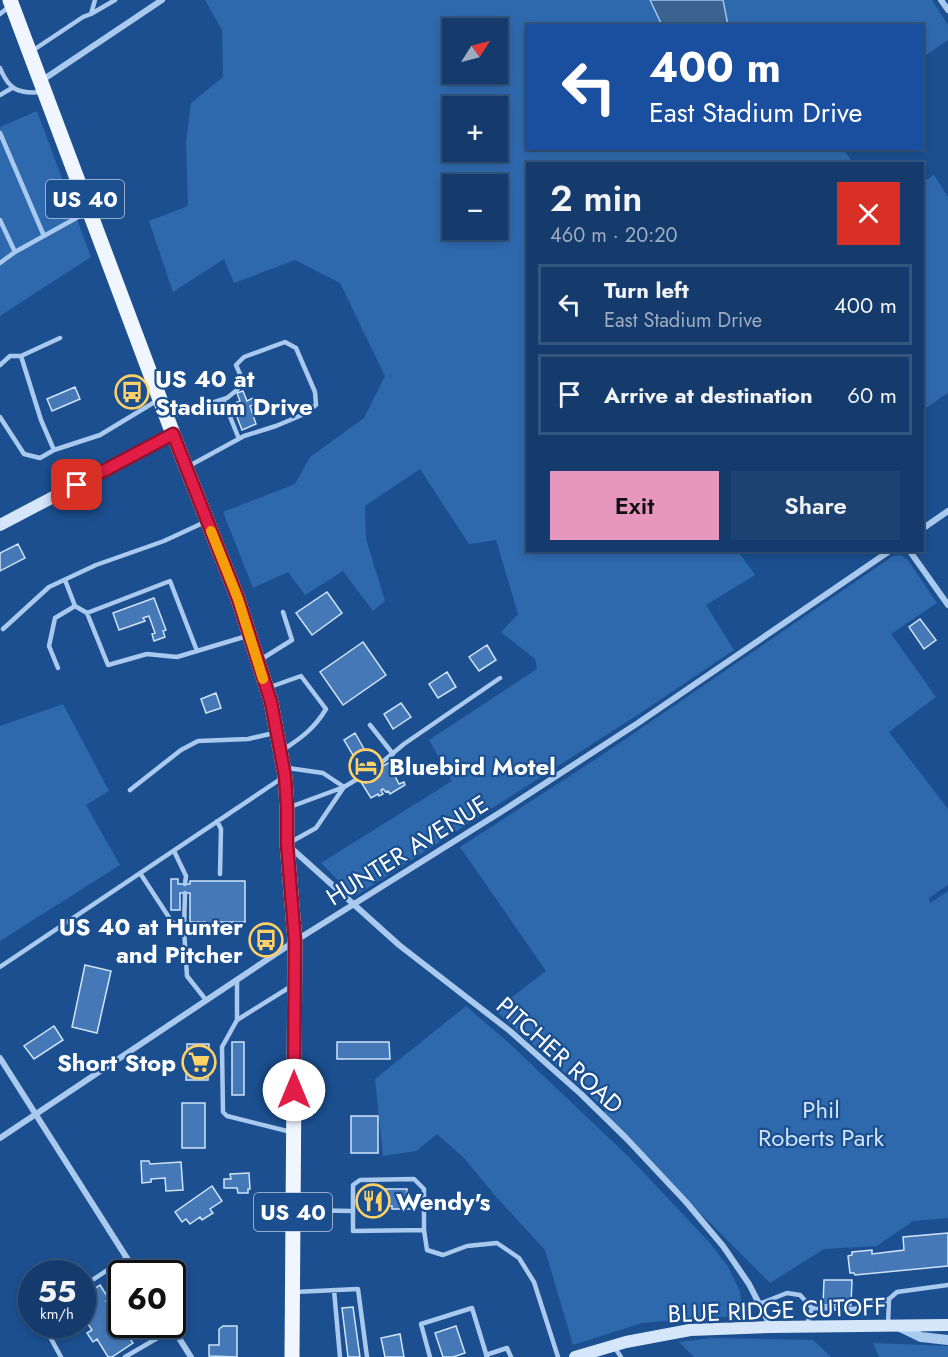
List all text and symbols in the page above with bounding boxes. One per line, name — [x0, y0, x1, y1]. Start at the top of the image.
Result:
north arrow — [442, 18, 508, 84]
map controls — [442, 18, 508, 240]
text: 400 m — [649, 37, 781, 98]
icon: left — [550, 48, 628, 126]
text: East Stadium Drive — [649, 93, 862, 132]
button: + — [442, 96, 508, 162]
text: 2 min — [550, 172, 642, 224]
button: − — [442, 174, 508, 240]
road number: US 40 — [46, 180, 124, 218]
button: close — [837, 182, 900, 245]
text: 460 m · 20:20 — [550, 221, 678, 250]
text: Turn left — [604, 274, 689, 306]
icon: left — [553, 288, 586, 321]
text: 400 m — [834, 289, 897, 321]
text: East Stadium Drive — [604, 306, 762, 335]
place label: US 40 at Stadium Drive — [155, 361, 313, 424]
bus stop icon: US 40 at Stadium Drive — [114, 374, 150, 410]
icon: arrive — [553, 378, 586, 411]
text: Arrive at destination — [604, 379, 813, 411]
text: 60 m — [847, 379, 897, 411]
pin — [51, 459, 102, 510]
icon: arrive — [60, 468, 93, 501]
button: Exit — [550, 471, 719, 540]
button: Share — [731, 471, 900, 540]
hotel icon: Bluebird Motel — [348, 748, 384, 784]
place label: Bluebird Motel — [389, 749, 556, 784]
street label: HUNTER AVENUE — [319, 786, 495, 914]
place label: US 40 at Hunter and Pitcher — [59, 909, 243, 972]
bus stop icon: US 40 at Hunter and Pitcher — [248, 922, 284, 958]
street label: PITCHER ROAD — [489, 988, 631, 1122]
supermarket icon: Short Stop — [181, 1044, 217, 1080]
place label: Short Stop — [57, 1045, 176, 1080]
position arrow — [262, 1058, 326, 1122]
park label: Phil Roberts Park — [758, 1092, 885, 1155]
restaurant icon: Wendy's — [355, 1183, 391, 1219]
place label: Wendy's — [396, 1184, 490, 1219]
road number: US 40 — [254, 1193, 332, 1231]
speed limit sign: 60 — [108, 1260, 186, 1338]
text: 55 — [38, 1270, 76, 1313]
street label: BLUE RIDGE CUTOFF — [667, 1289, 887, 1331]
text: km/h — [40, 1303, 74, 1325]

